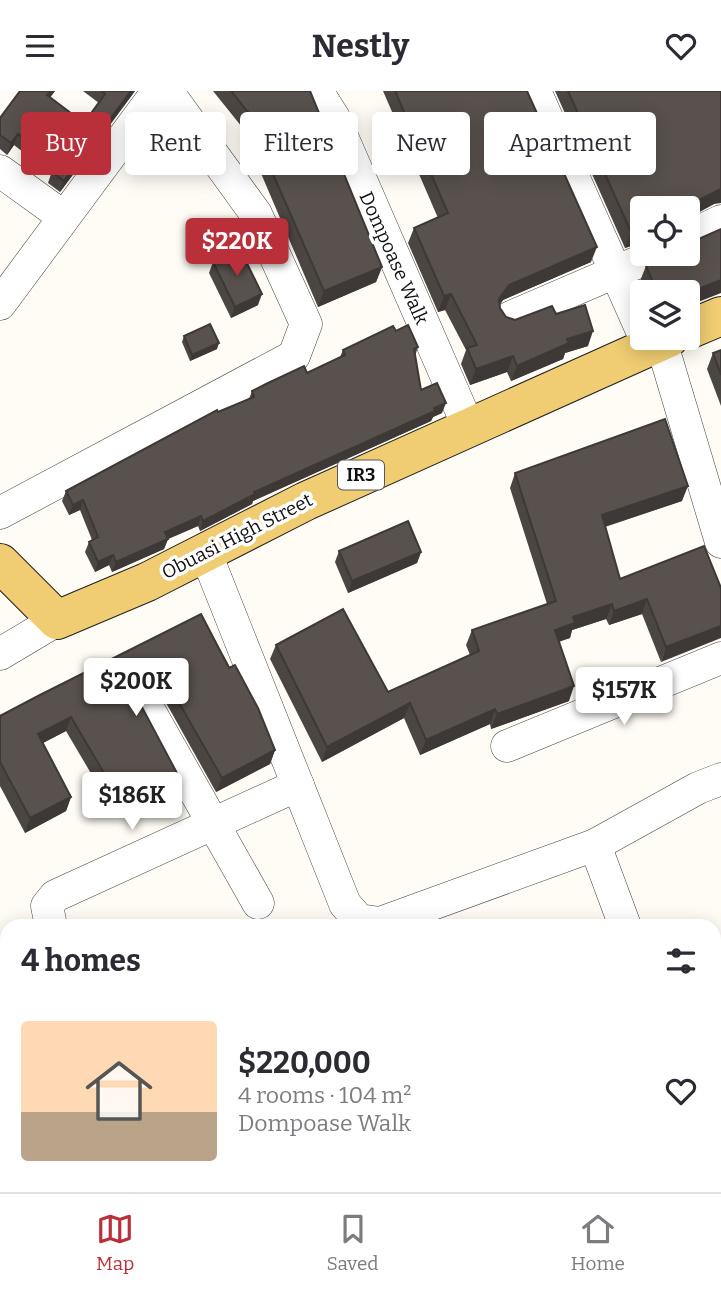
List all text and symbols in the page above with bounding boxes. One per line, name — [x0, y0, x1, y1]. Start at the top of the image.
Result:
icon: menu — [21, 27, 59, 65]
text: Nestly — [312, 27, 409, 65]
icon: heart — [662, 27, 700, 65]
chip: Buy — [21, 112, 111, 175]
chip: Rent — [125, 112, 226, 175]
chip: Filters — [240, 112, 358, 175]
chip: New — [372, 112, 470, 175]
chip: Apartment — [484, 112, 656, 175]
street label: Dompoase Walk — [354, 188, 434, 328]
map controls — [630, 196, 700, 350]
button: locate — [630, 196, 700, 266]
pin: $220K — [188, 219, 286, 278]
text: $220K — [202, 227, 272, 255]
button: layers — [630, 280, 700, 350]
road number: IR3 — [338, 461, 384, 489]
street label: Obuasi High Street — [158, 488, 316, 584]
pin: $200K — [87, 659, 185, 718]
text: $200K — [100, 667, 172, 695]
pin: $157K — [575, 667, 673, 727]
text: $157K — [592, 676, 656, 704]
pin: $186K — [83, 773, 181, 832]
text: $186K — [98, 781, 166, 809]
icon: filters — [662, 942, 700, 980]
text: 4 homes — [21, 943, 141, 979]
text: $220,000 — [238, 1045, 371, 1081]
icon: home — [77, 1049, 161, 1133]
icon: heart — [662, 1072, 700, 1110]
text: 4 rooms · 104 m² — [238, 1081, 411, 1109]
text: Dompoase Walk — [238, 1109, 411, 1137]
tab: Map — [96, 1210, 134, 1275]
tab: Saved — [326, 1210, 379, 1275]
tab: Home — [571, 1210, 625, 1275]

